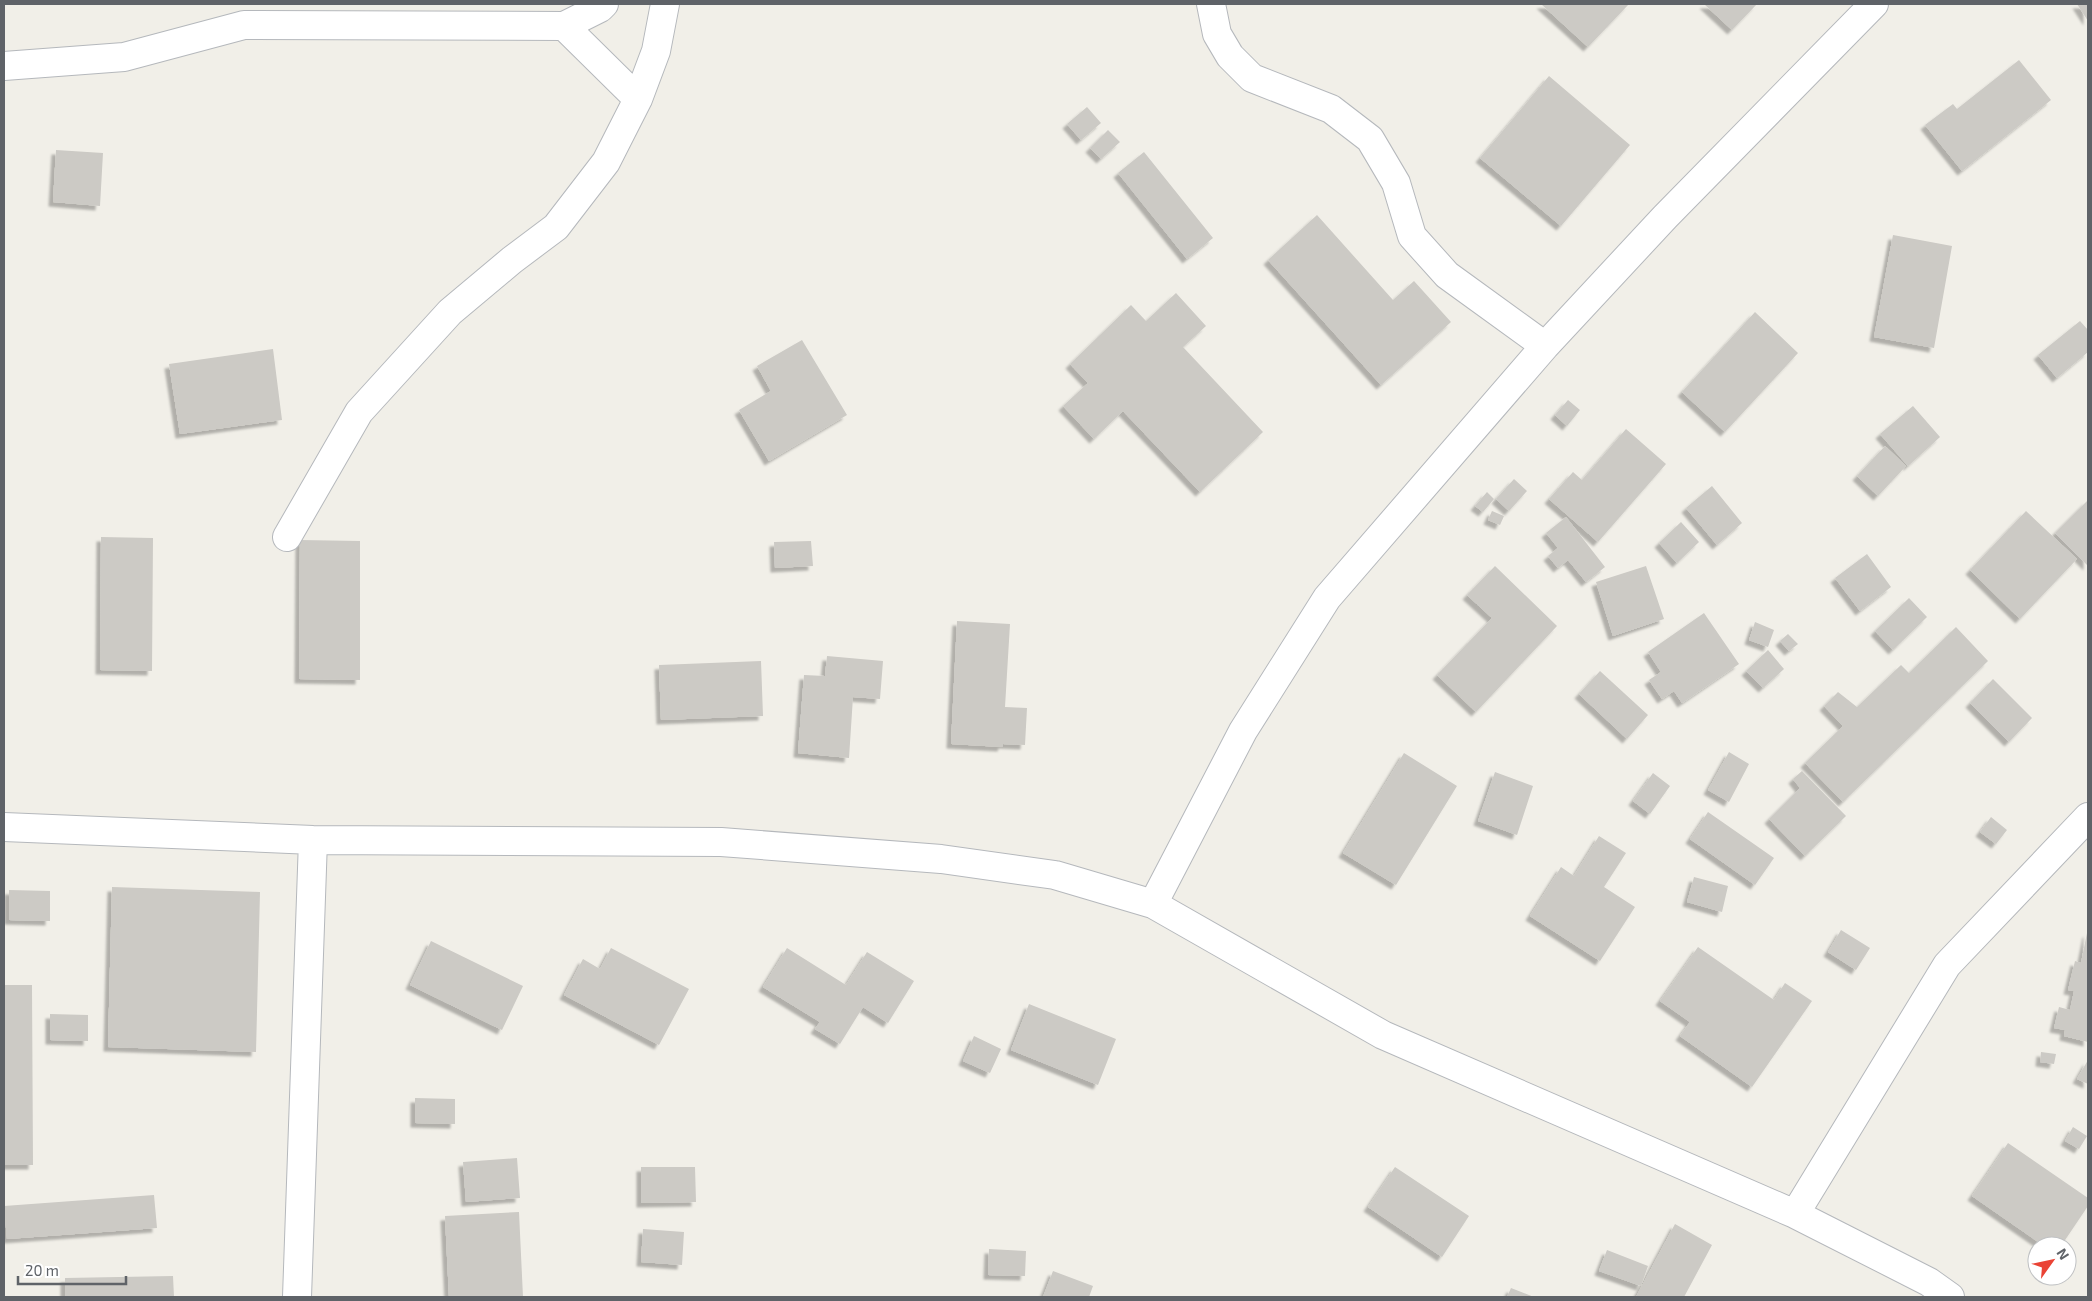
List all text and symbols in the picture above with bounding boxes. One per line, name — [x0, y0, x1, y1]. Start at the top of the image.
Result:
north arrow — [2027, 1236, 2077, 1286]
text: N — [2053, 1245, 2073, 1263]
scale bar — [18, 1254, 125, 1286]
text: 20 m — [25, 1261, 59, 1279]

